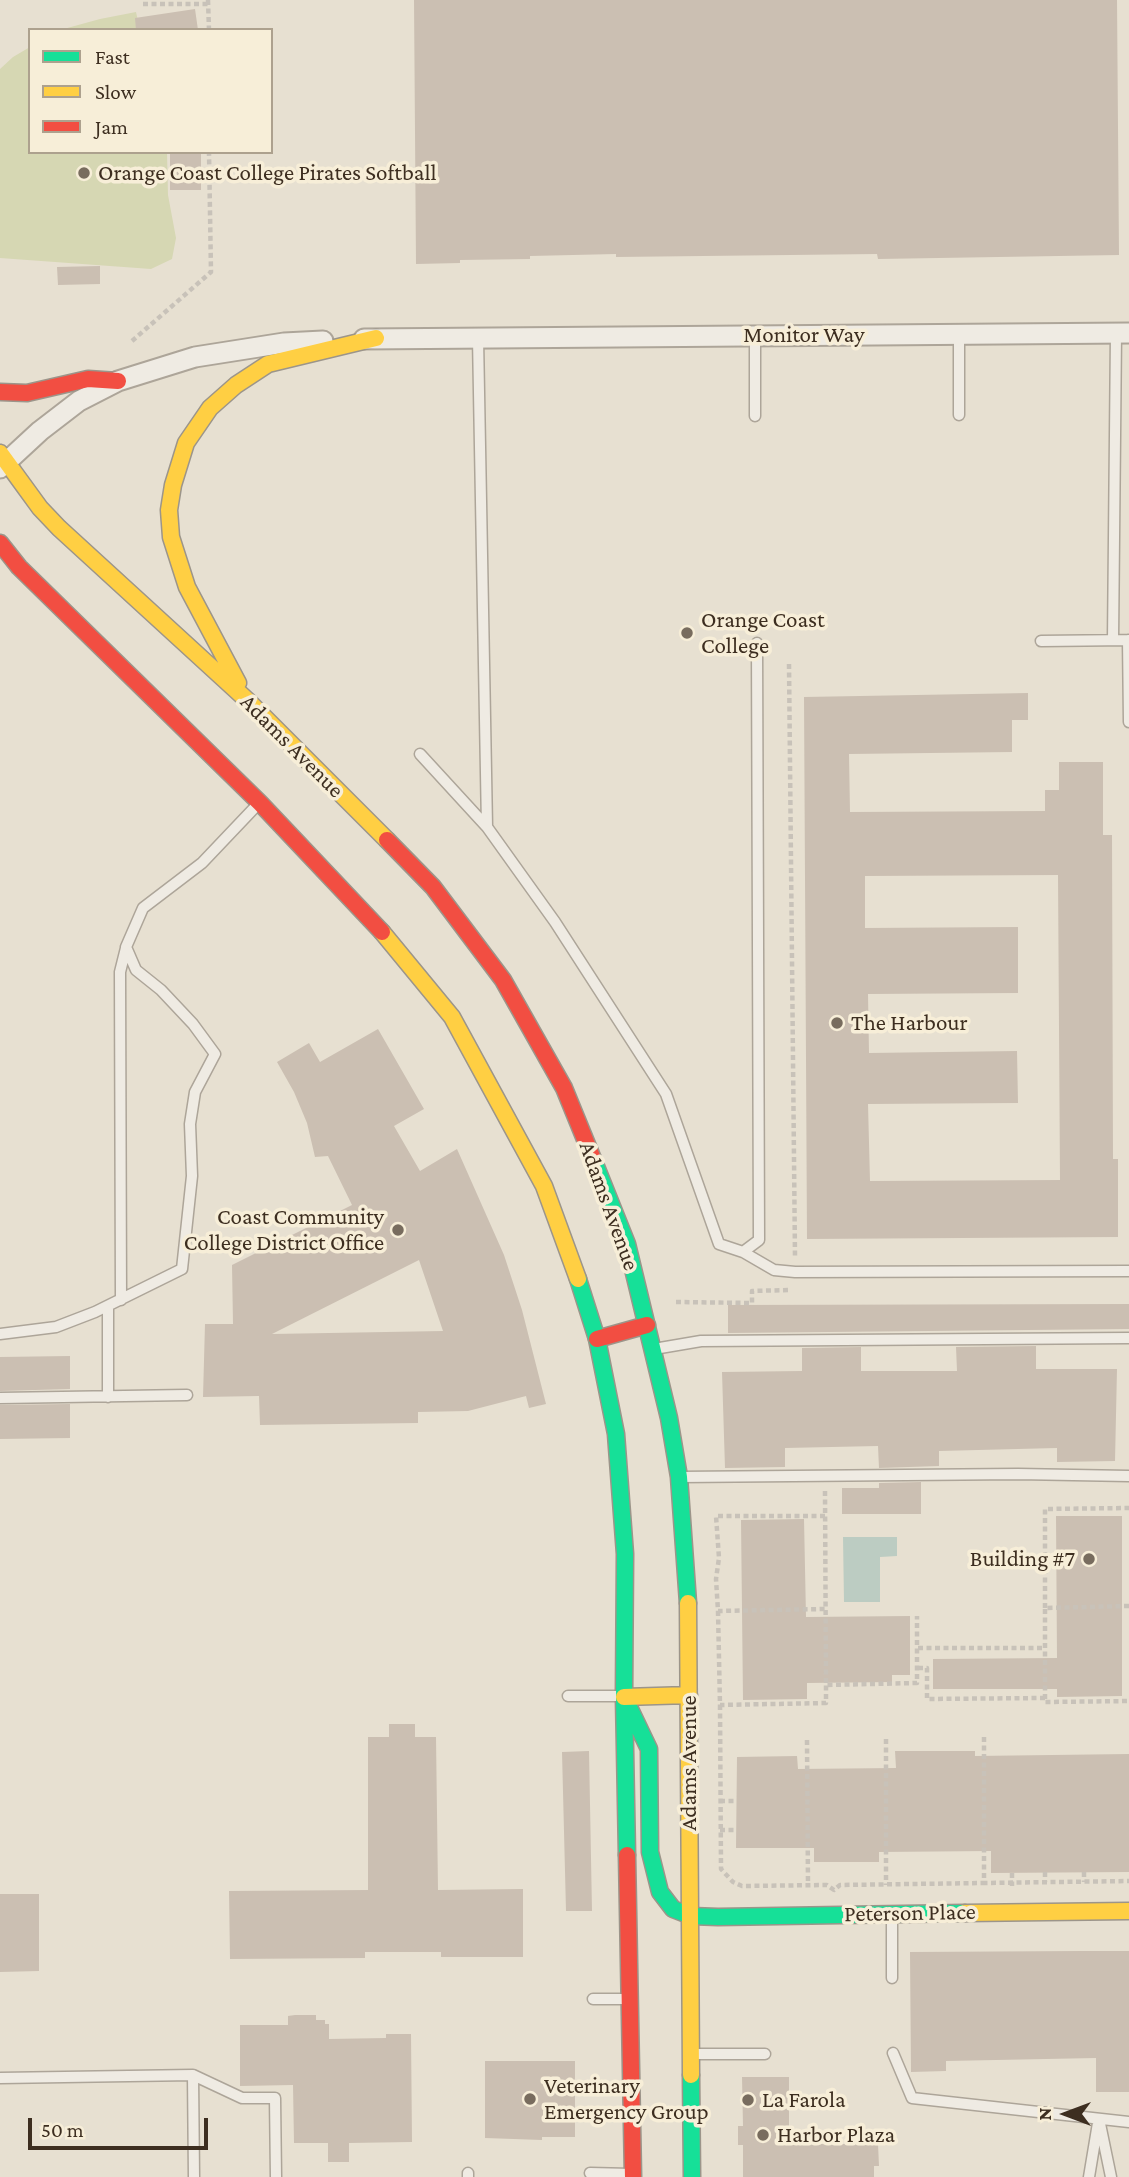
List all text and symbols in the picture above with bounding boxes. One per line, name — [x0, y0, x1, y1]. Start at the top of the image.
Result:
legend — [28, 28, 273, 154]
text: Fast — [95, 45, 130, 69]
text: Slow — [95, 80, 136, 104]
text: Jam — [95, 115, 128, 139]
place label: Orange Coast College Pirates Softball — [98, 159, 436, 187]
marker: Orange Coast College Pirates Softball — [76, 165, 92, 181]
street label: Monitor Way — [743, 321, 865, 349]
place label: Orange Coast College — [701, 606, 825, 660]
marker: Orange Coast College — [679, 625, 695, 641]
street label: Adams Avenue — [234, 688, 350, 804]
place label: The Harbour — [851, 1009, 968, 1037]
marker: The Harbour — [829, 1015, 845, 1031]
street label: Adams Avenue — [573, 1138, 645, 1274]
place label: Coast Community College District Office — [184, 1203, 384, 1257]
marker: Coast Community College District Office — [390, 1222, 406, 1238]
place label: Building #7 — [970, 1545, 1075, 1573]
marker: Building #7 — [1081, 1551, 1097, 1567]
street label: Adams Avenue — [675, 1695, 703, 1831]
street label: Peterson Place — [844, 1898, 976, 1928]
place label: Veterinary Emergency Group — [544, 2072, 709, 2126]
north arrow — [1031, 2079, 1101, 2149]
place label: La Farola — [762, 2086, 846, 2114]
marker: Veterinary Emergency Group — [522, 2091, 538, 2107]
marker: La Farola — [740, 2092, 756, 2108]
scale bar — [32, 2104, 212, 2148]
text: N — [1034, 2108, 1055, 2120]
text: 50 m — [41, 2118, 84, 2142]
place label: Harbor Plaza — [777, 2121, 895, 2149]
marker: Harbor Plaza — [755, 2127, 771, 2143]

